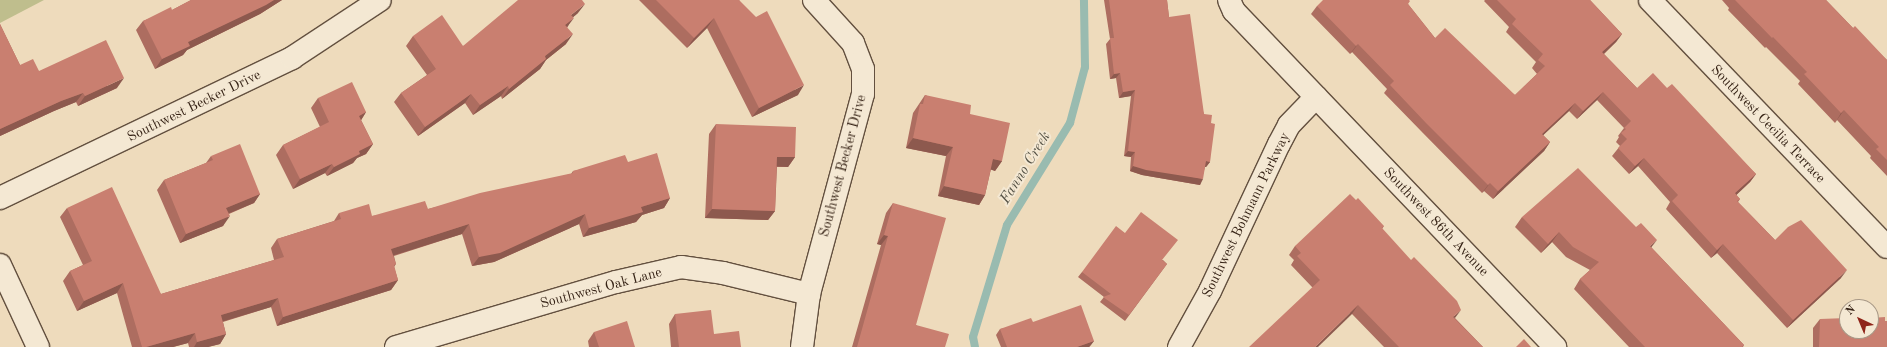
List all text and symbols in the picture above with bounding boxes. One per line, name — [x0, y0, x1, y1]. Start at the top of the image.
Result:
street label: Southwest Cecilia Terrace — [1707, 61, 1829, 187]
street label: Southwest Becker Drive — [125, 66, 263, 146]
street label: Southwest Becker Drive — [816, 93, 870, 239]
water label: Fanno Creek — [997, 129, 1055, 207]
street label: Southwest Bohmann Parkway — [1199, 130, 1293, 300]
street label: Southwest 86th Avenue — [1380, 164, 1492, 280]
street label: Southwest Oak Lane — [538, 264, 664, 312]
north arrow — [1839, 299, 1879, 339]
text: N — [1844, 304, 1858, 318]

